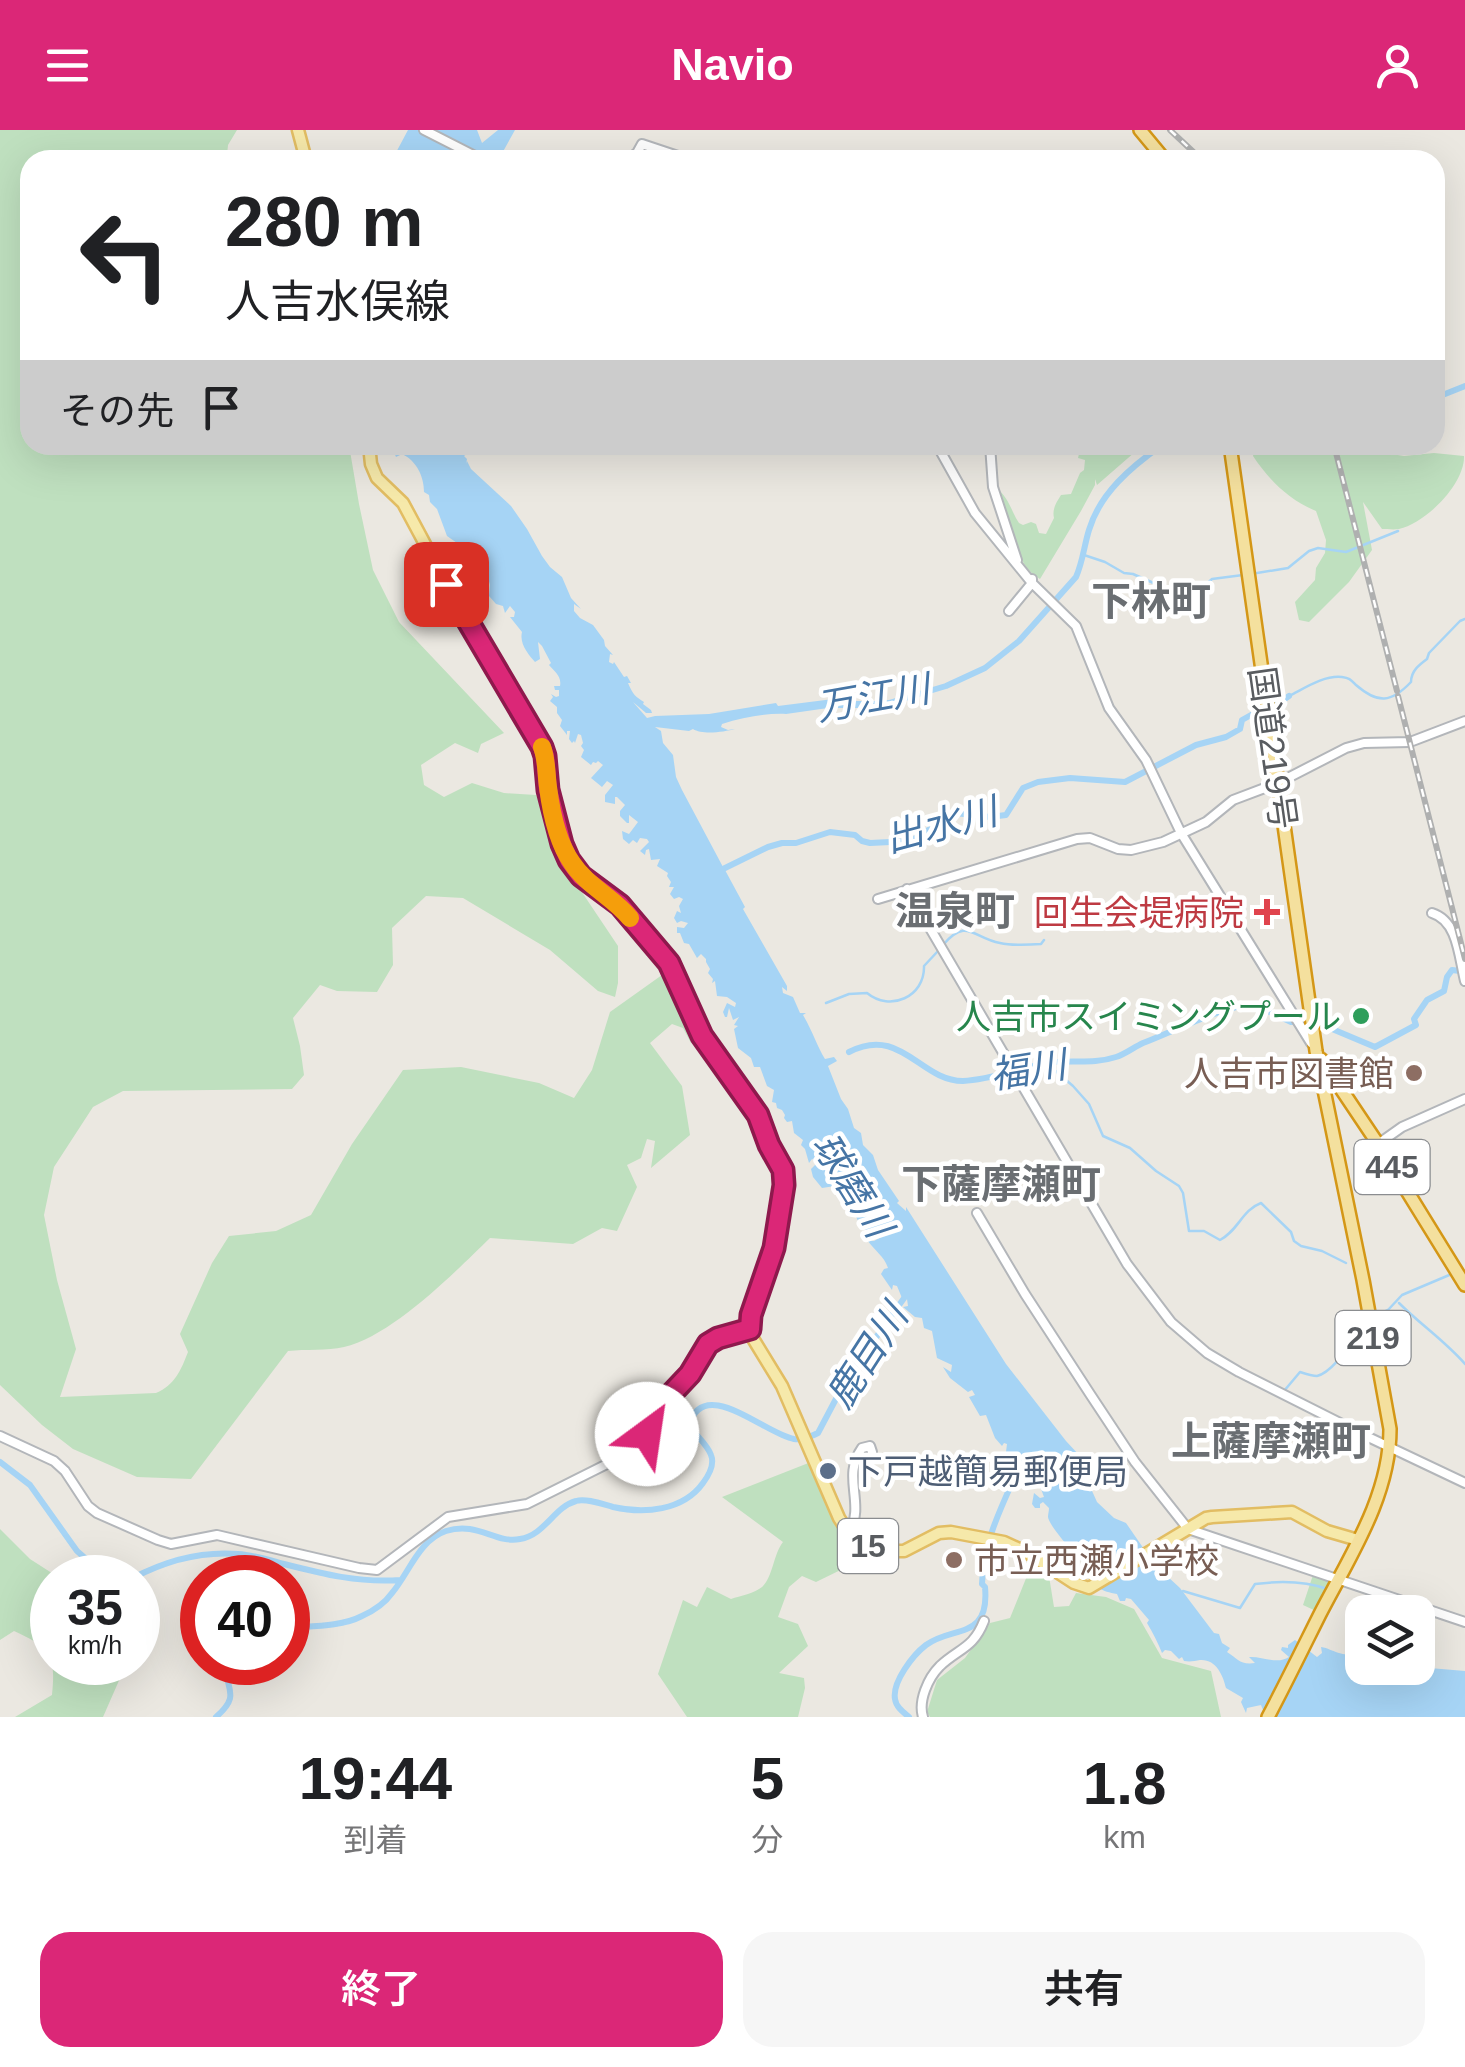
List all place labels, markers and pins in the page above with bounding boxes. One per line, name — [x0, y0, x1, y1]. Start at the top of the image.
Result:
pin — [404, 542, 489, 627]
place label: 回生会堤病院 — [1034, 893, 1244, 932]
marker: 回生会堤病院 — [1254, 899, 1280, 925]
place label: 人吉市スイミングプール — [956, 997, 1341, 1036]
marker: 人吉市スイミングプール — [1350, 1005, 1372, 1027]
place label: 人吉市図書館 — [1184, 1054, 1394, 1093]
marker: 人吉市図書館 — [1403, 1062, 1425, 1084]
place label: 下戸越簡易郵便局 — [848, 1452, 1128, 1491]
marker: 下戸越簡易郵便局 — [817, 1460, 839, 1482]
place label: 市立西瀬小学校 — [974, 1541, 1219, 1580]
marker: 市立西瀬小学校 — [943, 1549, 965, 1571]

